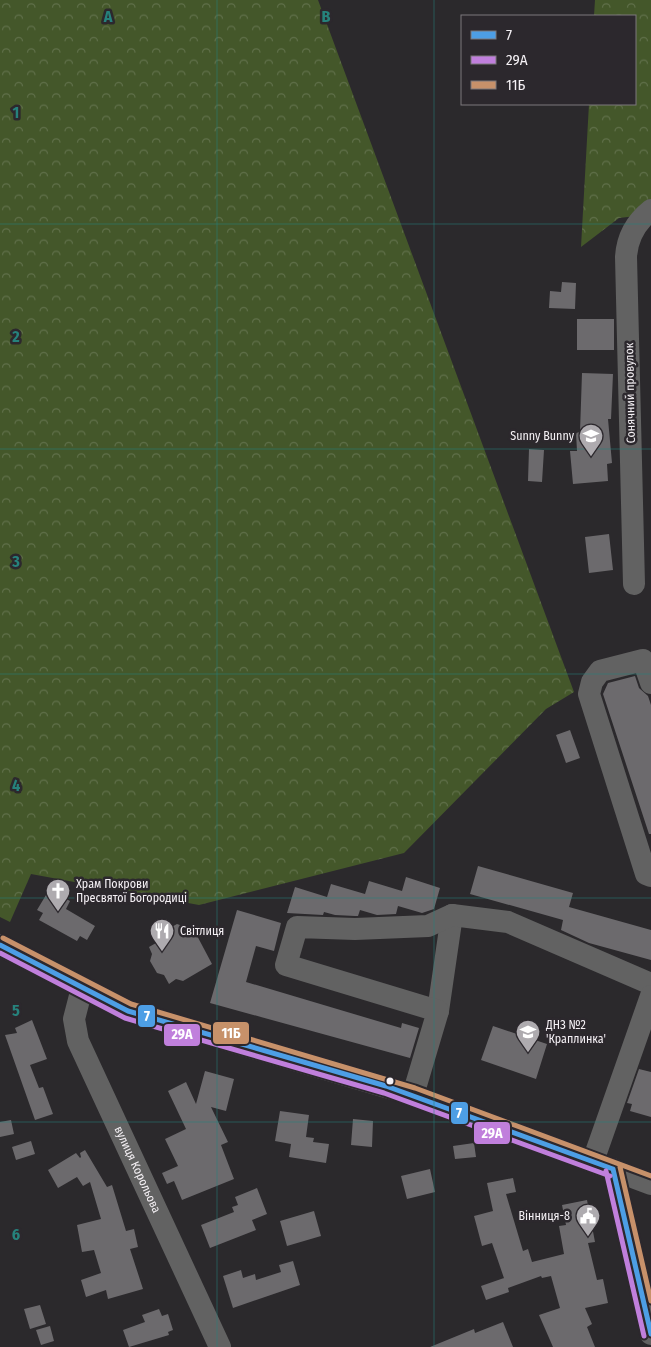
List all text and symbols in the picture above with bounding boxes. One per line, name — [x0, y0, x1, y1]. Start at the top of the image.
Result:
text: A — [103, 7, 113, 26]
text: B — [322, 7, 331, 26]
legend — [461, 15, 636, 105]
text: 7 — [506, 26, 512, 44]
text: 29А — [506, 51, 528, 69]
text: 11Б — [506, 76, 525, 94]
text: 1 — [13, 103, 19, 122]
text: 2 — [11, 327, 20, 346]
street label: Сонячний провулок — [622, 342, 638, 444]
school or university icon: Sunny Bunny — [578, 423, 604, 457]
place label: Sunny Bunny — [510, 429, 575, 443]
text: 3 — [11, 552, 20, 571]
text: 4 — [12, 776, 20, 795]
place label: Храм Покрови Пресвятої Богородиці — [76, 877, 187, 905]
church icon: Храм Покрови Пресвятої Богородиці — [45, 878, 71, 912]
restaurant icon: Світлиця — [149, 918, 175, 952]
place label: Світлиця — [180, 924, 224, 938]
text: 5 — [12, 1001, 20, 1020]
line badge: 7 — [137, 1004, 156, 1028]
text: 7 — [144, 1008, 150, 1025]
place label: ДНЗ №2 'Краплинка' — [545, 1018, 606, 1046]
school or university icon: ДНЗ №2 'Краплинка' — [515, 1019, 541, 1053]
line badge: 11Б — [212, 1021, 250, 1045]
line badge: 29А — [163, 1023, 201, 1047]
text: 11Б — [221, 1025, 241, 1042]
text: 29А — [170, 1026, 193, 1043]
unlabelled marker — [385, 1076, 395, 1086]
line badge: 7 — [450, 1101, 469, 1125]
text: 7 — [456, 1105, 462, 1122]
line badge: 29А — [473, 1121, 511, 1145]
street label: вулиця Корольова — [112, 1124, 164, 1215]
text: 29А — [480, 1125, 503, 1142]
public building icon: Вінниця-8 — [575, 1203, 601, 1237]
place label: Вінниця-8 — [518, 1209, 570, 1223]
text: 6 — [12, 1225, 20, 1244]

